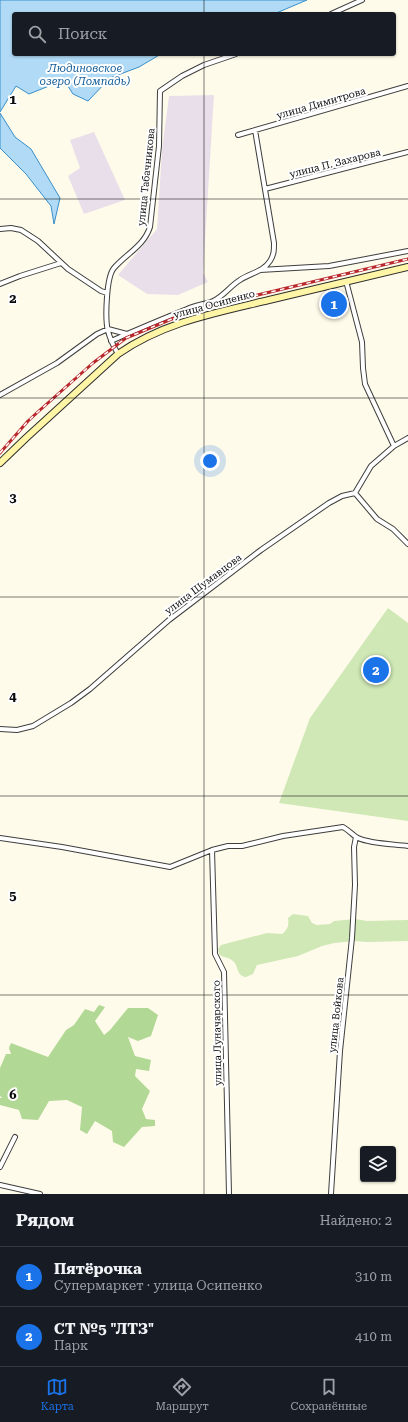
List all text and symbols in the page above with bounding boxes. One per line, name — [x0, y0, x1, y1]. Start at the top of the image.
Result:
search box — [12, 12, 396, 56]
icon: search — [26, 23, 48, 45]
text: Поиск — [58, 25, 107, 43]
water label: Людиновское озеро (Ломпадь) — [40, 62, 130, 88]
street label: улица Димитрова — [275, 85, 367, 121]
text: 1 — [9, 92, 17, 107]
street label: улица Табачникова — [135, 127, 157, 226]
street label: улица П. Захарова — [288, 146, 382, 180]
street label: улица Осипенко — [172, 288, 256, 320]
pin: 1 — [321, 289, 347, 319]
text: 2 — [9, 291, 17, 306]
your location — [200, 451, 220, 471]
text: 3 — [9, 490, 17, 505]
street label: улица Шумавцова — [162, 551, 244, 616]
pin: 2 — [363, 655, 389, 685]
text: 4 — [9, 689, 17, 704]
text: 5 — [9, 888, 17, 903]
street label: улица Войкова — [327, 976, 345, 1053]
street label: улица Луначарского — [211, 980, 223, 1086]
text: 6 — [9, 1087, 17, 1102]
map controls — [360, 1146, 396, 1182]
button: layers — [360, 1146, 396, 1182]
text: Рядом — [16, 1210, 74, 1230]
text: Найдено: 2 — [320, 1213, 392, 1228]
text: Пятёрочка — [54, 1260, 142, 1278]
text: 1 — [25, 1269, 33, 1284]
text: 310 m — [355, 1269, 392, 1284]
text: Супермаркет · улица Осипенко — [54, 1278, 262, 1293]
text: СТ №5 "ЛТЗ" — [54, 1320, 154, 1338]
text: 2 — [25, 1329, 33, 1344]
text: 410 m — [355, 1329, 392, 1344]
text: Парк — [54, 1338, 88, 1353]
tab: Карта — [41, 1376, 74, 1413]
tab: Маршрут — [156, 1376, 209, 1413]
tab: Сохранённые — [291, 1376, 367, 1413]

